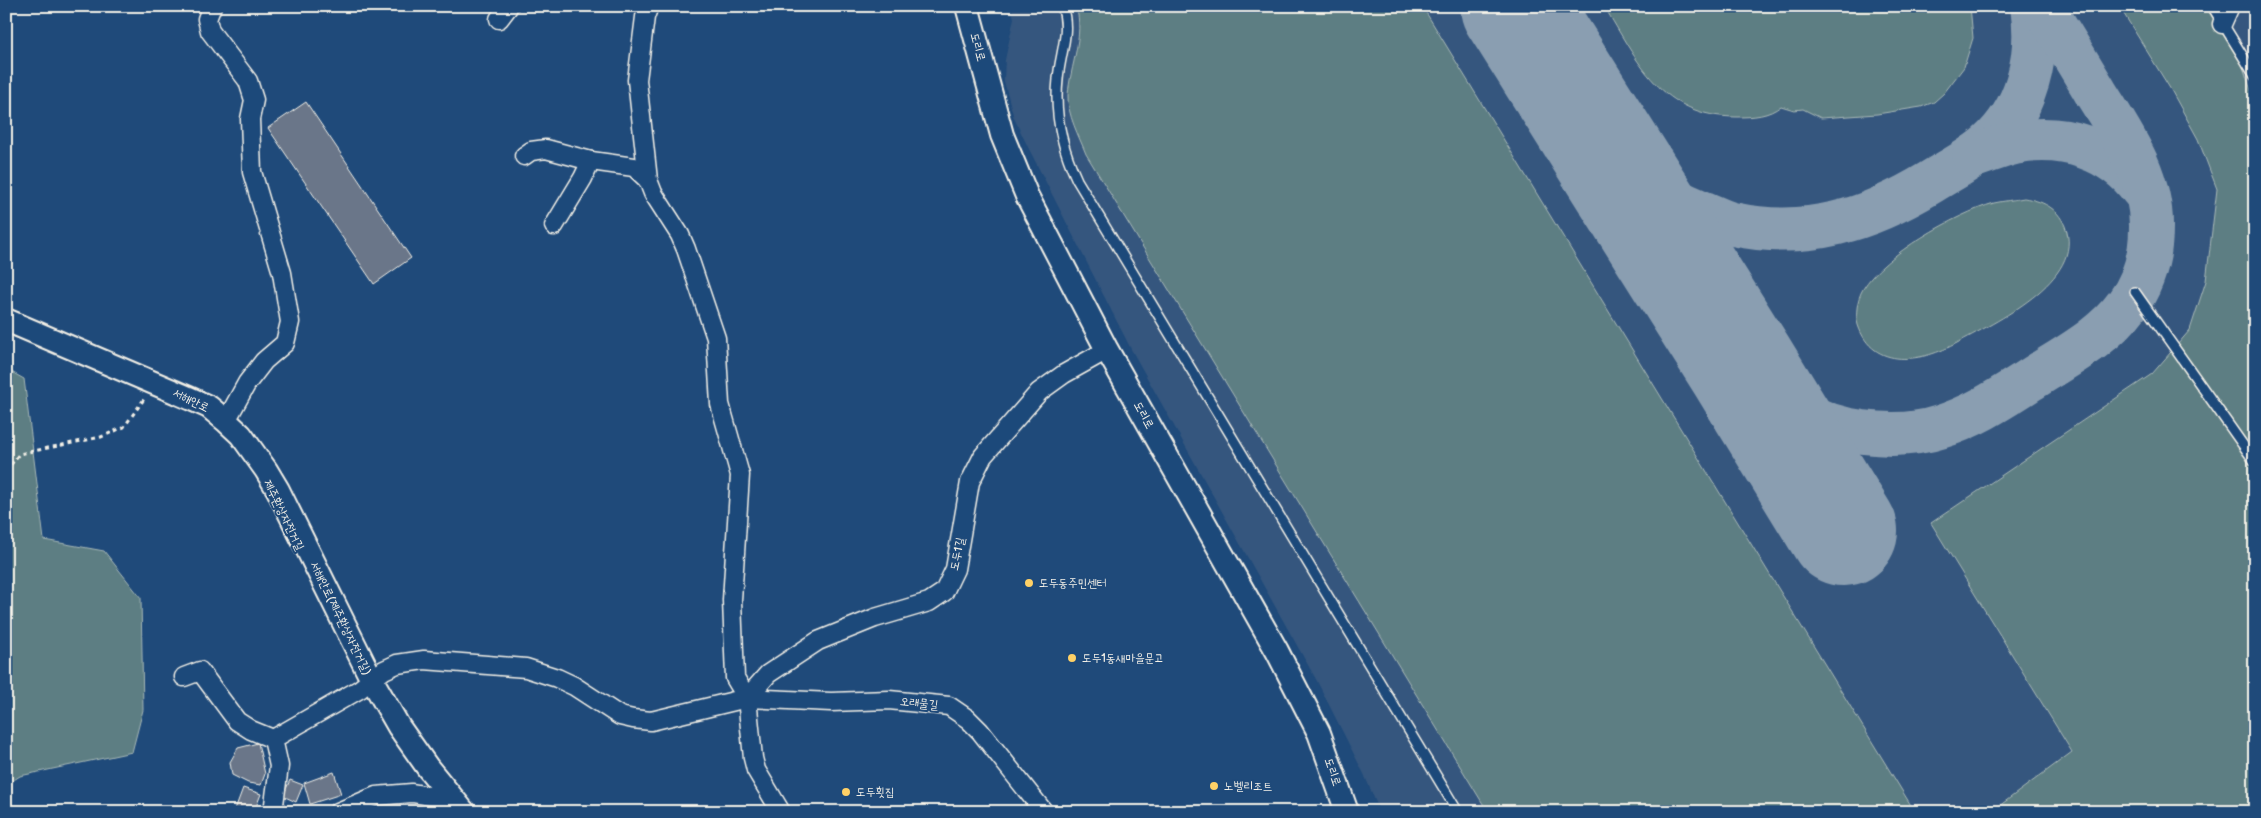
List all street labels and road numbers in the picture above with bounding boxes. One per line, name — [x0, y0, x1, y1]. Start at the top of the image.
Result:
street label: 도리로 — [967, 31, 989, 63]
street label: 서해안로 — [170, 385, 211, 416]
street label: 도리로 — [1130, 399, 1157, 432]
street label: 제주환상자전거길 — [260, 477, 307, 554]
street label: 도두1길 — [947, 536, 968, 572]
street label: 서해안로(제주환상자전거길) — [306, 559, 375, 678]
street label: 오래물길 — [899, 694, 939, 713]
street label: 도리로 — [1321, 756, 1344, 788]

